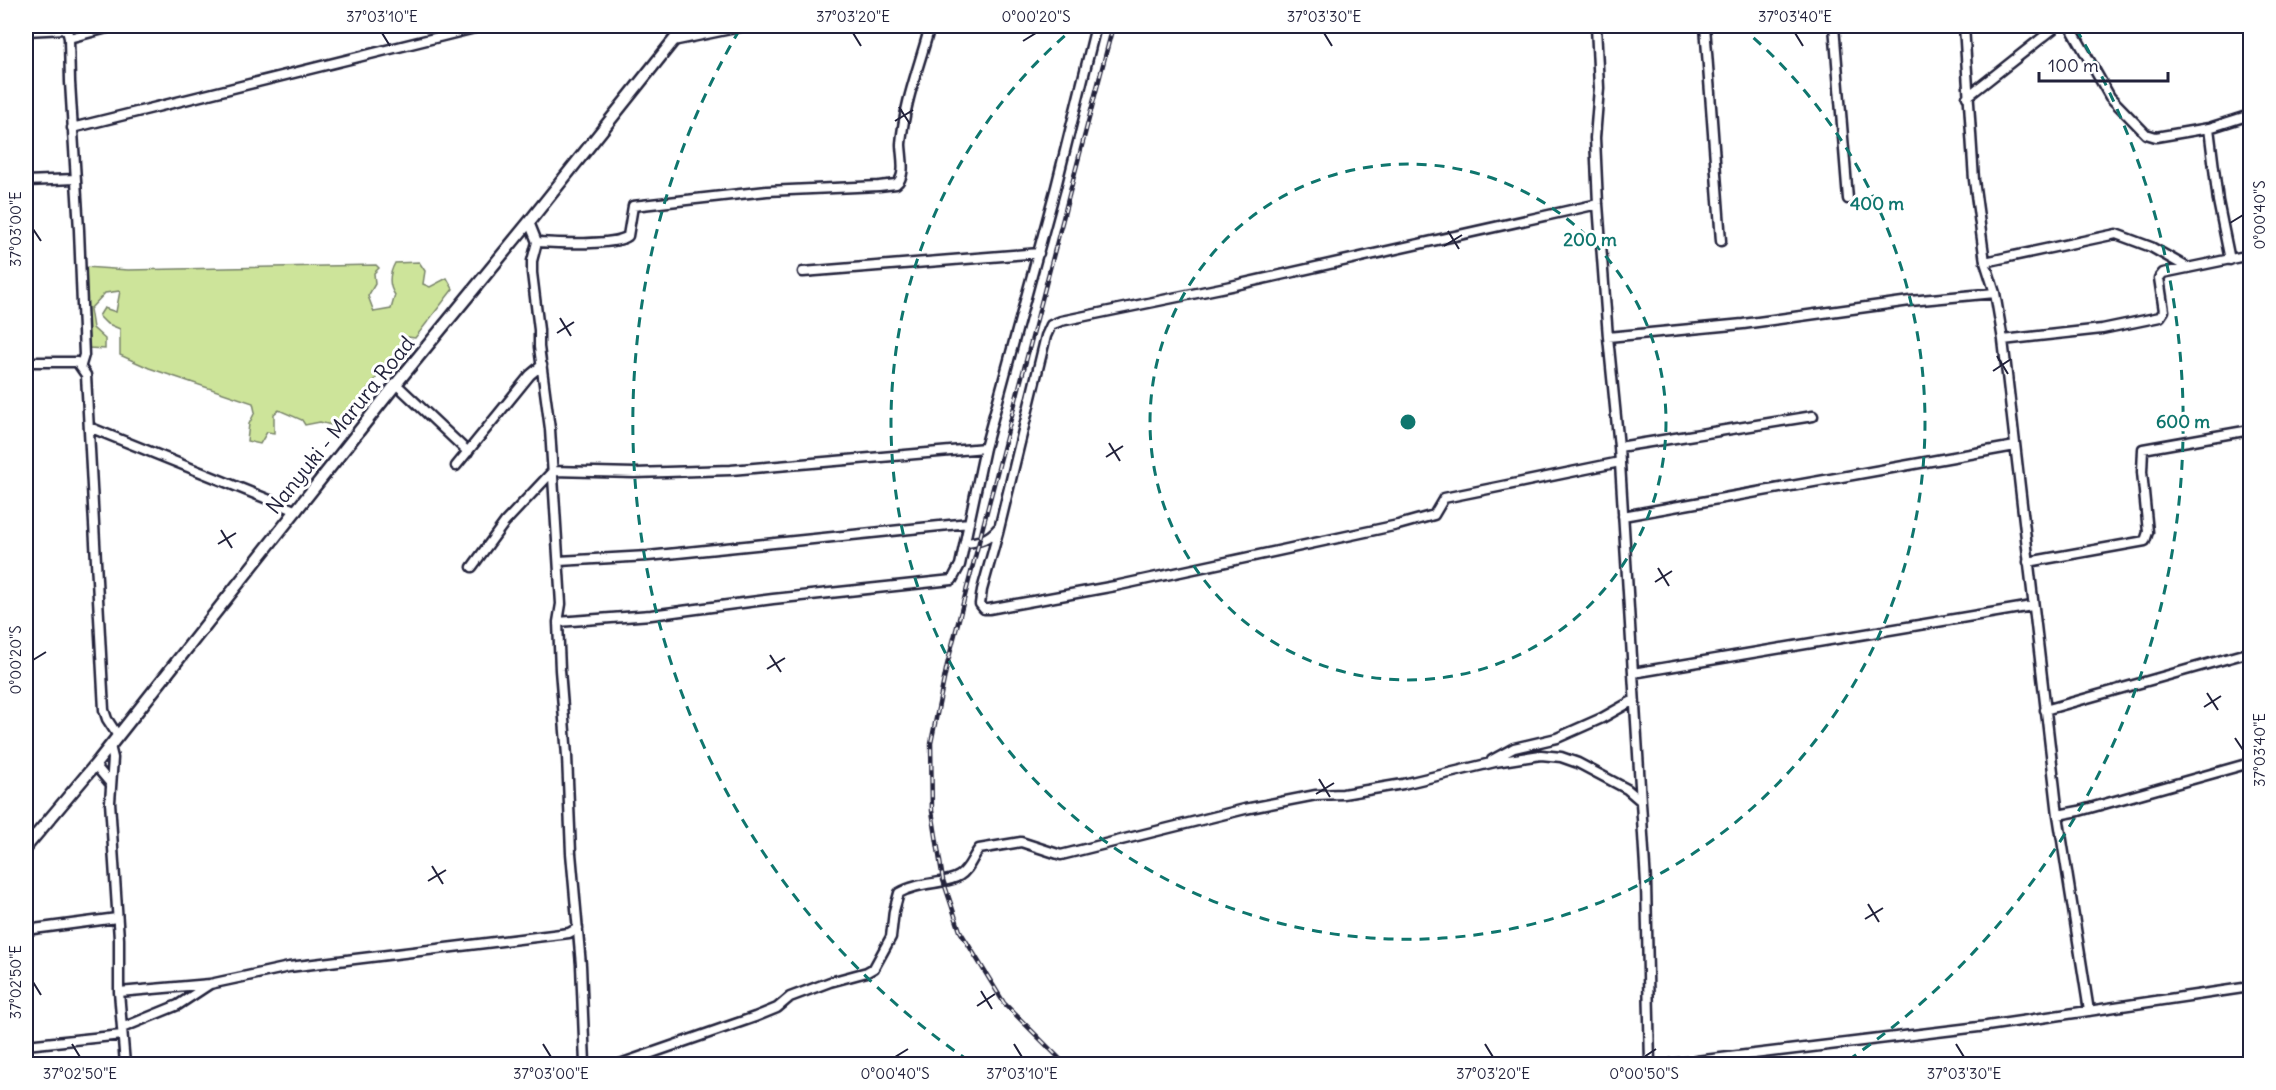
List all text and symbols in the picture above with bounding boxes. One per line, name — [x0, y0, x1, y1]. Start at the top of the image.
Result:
text: 37°03'10"E — [346, 7, 418, 26]
text: 37°03'20"E — [816, 7, 890, 26]
text: 0°00'20"S — [1001, 7, 1071, 26]
text: 37°03'30"E — [1287, 7, 1361, 26]
text: 37°03'40"E — [1758, 7, 1832, 26]
scale bar — [2039, 45, 2168, 83]
text: 100 m — [2048, 54, 2099, 77]
text: 0°00'40"S — [2250, 180, 2269, 250]
text: 37°03'00"E — [6, 191, 25, 267]
text: 400 m — [1850, 192, 1904, 215]
text: 200 m — [1563, 228, 1617, 251]
street label: Nanyuki - Marura Road — [260, 331, 420, 519]
text: 600 m — [2156, 410, 2210, 433]
centre of rings — [1398, 412, 1418, 432]
text: 0°00'20"S — [6, 625, 25, 695]
text: 37°03'40"E — [2250, 713, 2269, 787]
text: 37°02'50"E — [6, 945, 25, 1019]
text: 37°02'50"E — [43, 1064, 117, 1083]
text: 37°03'00"E — [513, 1064, 589, 1083]
text: 0°00'40"S — [860, 1064, 930, 1083]
text: 37°03'10"E — [986, 1064, 1058, 1083]
text: 37°03'20"E — [1456, 1064, 1530, 1083]
text: 0°00'50"S — [1609, 1064, 1679, 1083]
text: 37°03'30"E — [1927, 1064, 2001, 1083]

